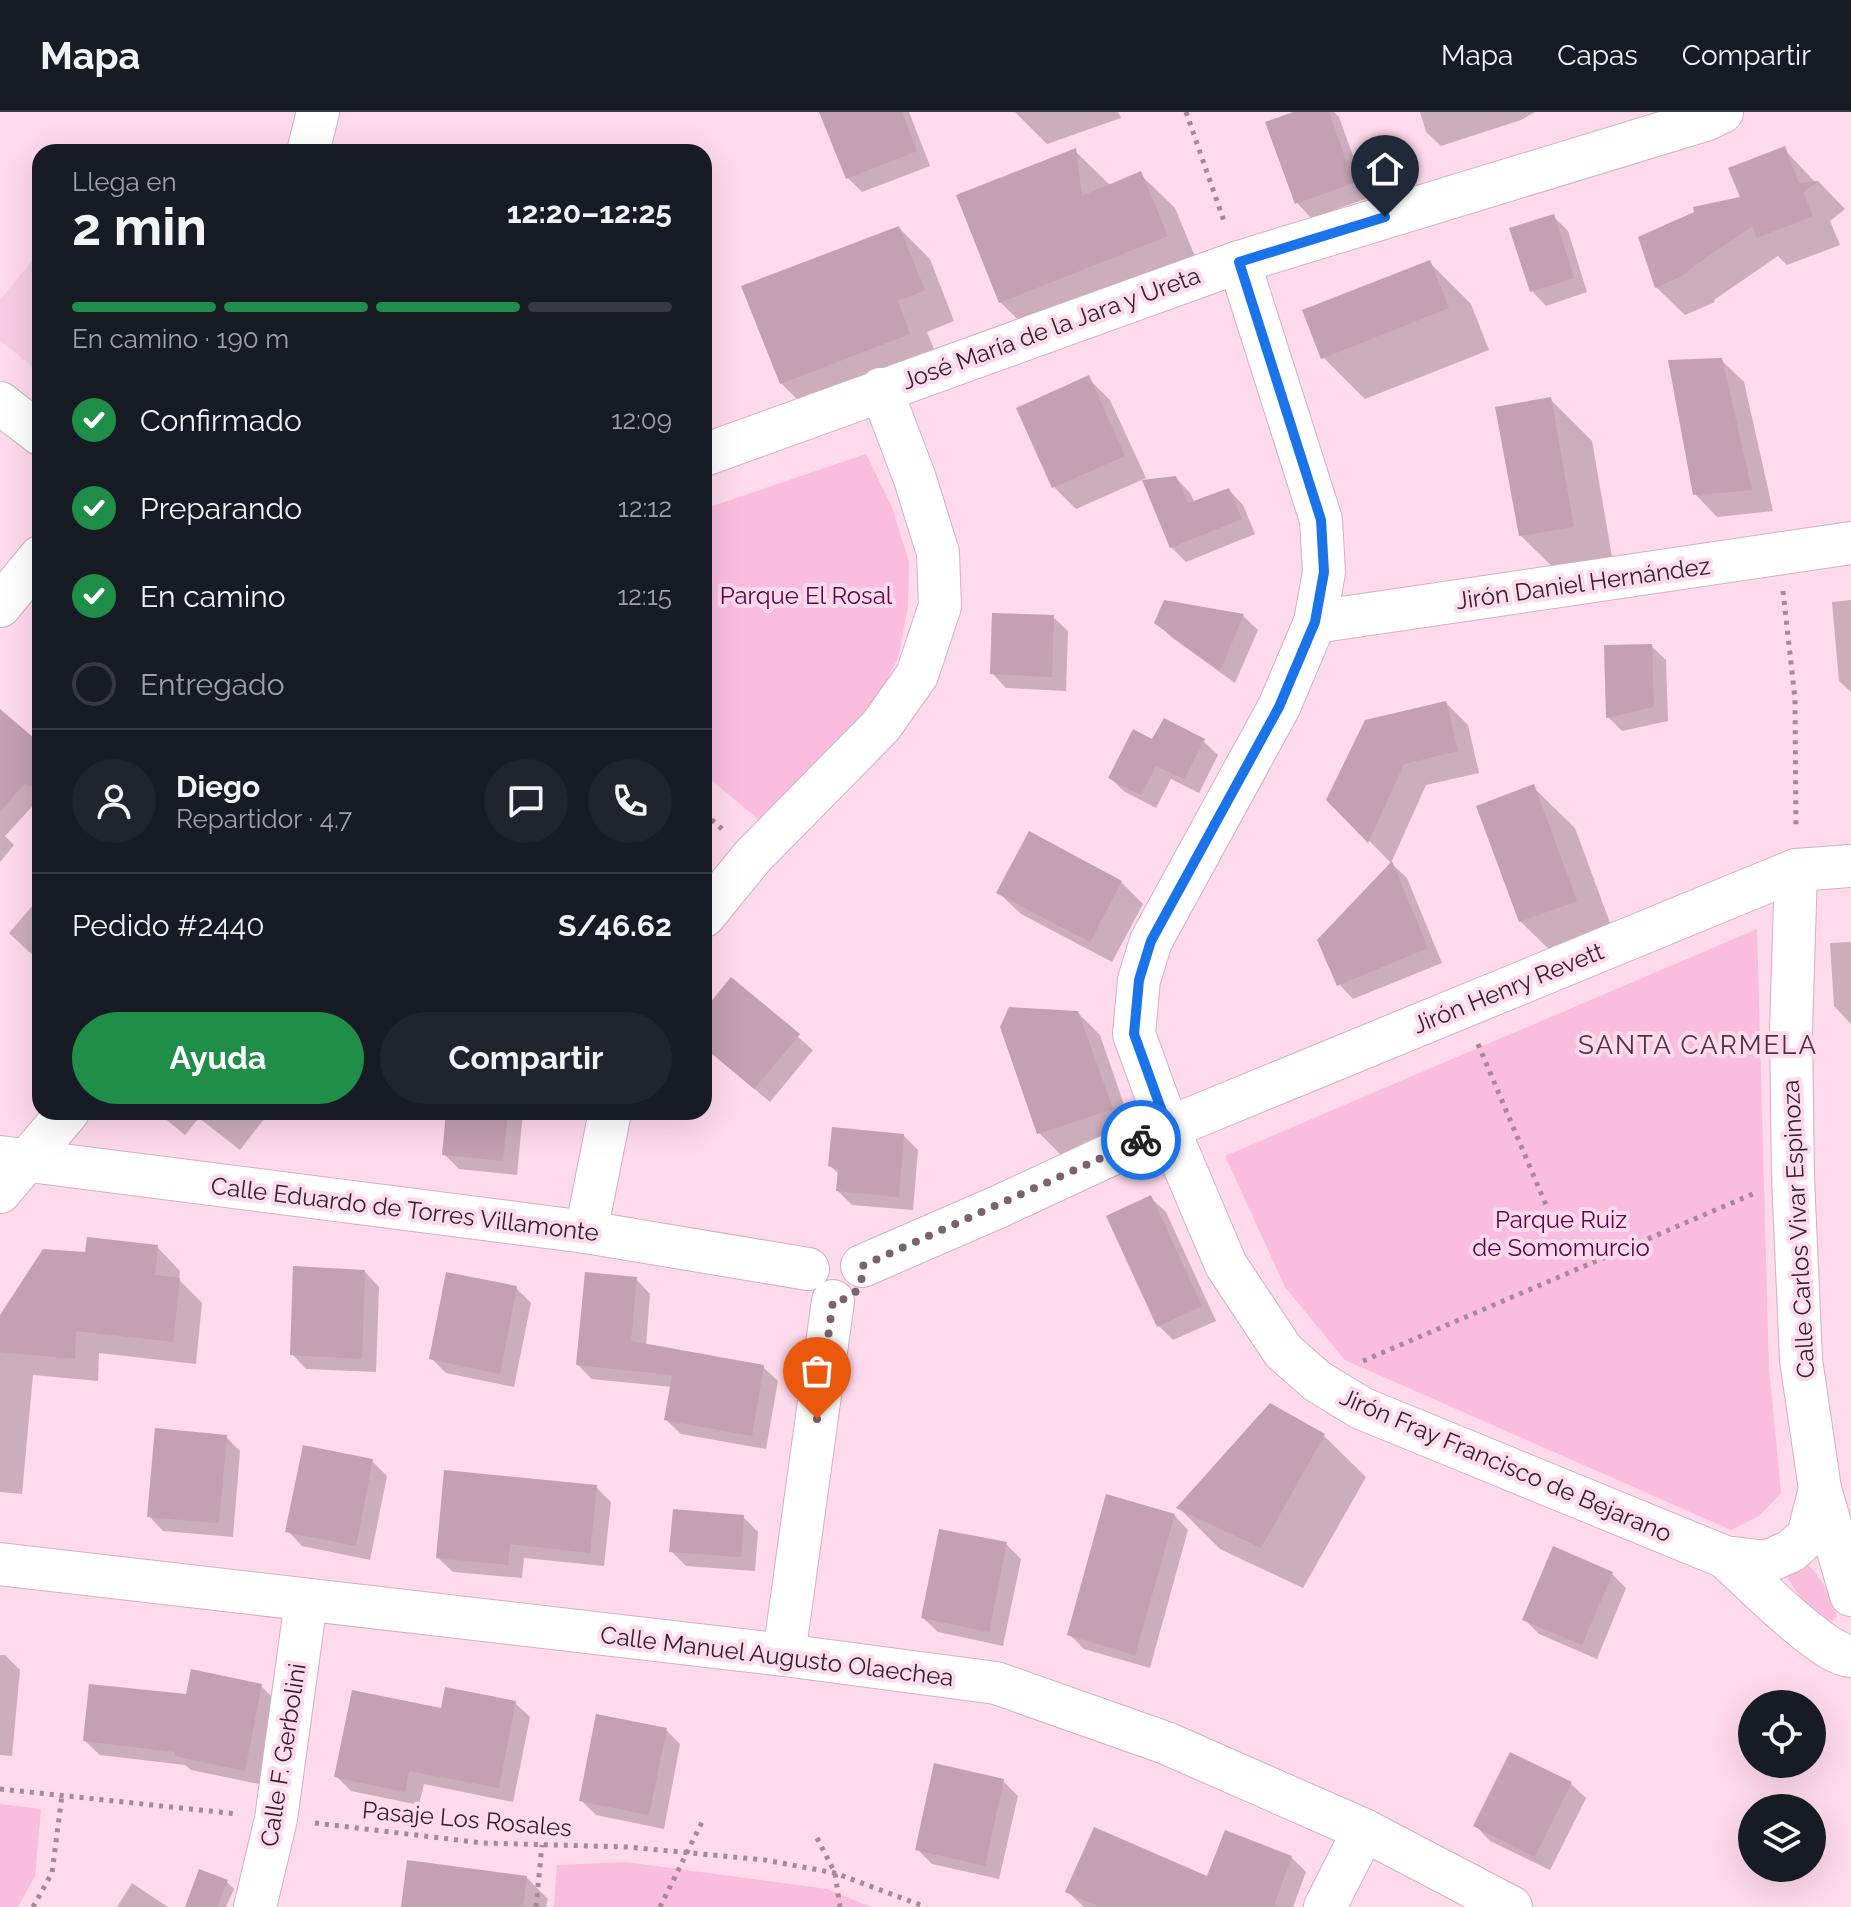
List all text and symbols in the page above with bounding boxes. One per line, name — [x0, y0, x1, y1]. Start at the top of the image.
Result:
text: Mapa — [40, 33, 140, 78]
text: Mapa — [1441, 39, 1513, 72]
text: Capas — [1557, 39, 1638, 72]
text: Compartir — [1682, 39, 1811, 72]
pin — [1351, 135, 1419, 217]
icon: home — [1363, 147, 1407, 191]
text: Llega en — [72, 167, 177, 197]
text: 12:20–12:25 — [507, 195, 672, 230]
text: 2 min — [72, 196, 207, 257]
street label: José María de la Jara y Ureta — [898, 260, 1204, 396]
text: En camino · 190 m — [72, 324, 289, 354]
icon: check — [72, 398, 116, 442]
text: Confirmado — [140, 403, 302, 438]
text: 12:09 — [611, 405, 672, 435]
icon: check — [72, 486, 116, 530]
text: Preparando — [140, 491, 302, 526]
text: 12:12 — [618, 493, 672, 523]
street label: Jirón Daniel Hernández — [1454, 551, 1712, 615]
icon: check — [72, 574, 116, 618]
text: En camino — [140, 579, 286, 614]
text: 12:15 — [617, 581, 672, 611]
park label: Parque El Rosal — [720, 581, 893, 610]
text: Entregado — [140, 667, 285, 702]
button: person — [72, 759, 156, 843]
button: chat — [484, 759, 568, 843]
button: phone — [588, 759, 672, 843]
text: Diego — [176, 769, 260, 804]
text: Repartidor · 4.7 — [176, 804, 352, 834]
text: Pedido #2440 — [72, 908, 265, 943]
text: S/46.62 — [558, 908, 672, 943]
street label: Jirón Henry Revett — [1408, 937, 1608, 1039]
button: Ayuda — [72, 1012, 364, 1104]
button: Compartir — [380, 1012, 672, 1104]
district label: SANTA CARMELA — [1578, 1030, 1818, 1060]
street label: Calle Carlos Vivar Espinoza — [1776, 1079, 1820, 1379]
courier — [1101, 1100, 1181, 1180]
icon: bike — [1119, 1118, 1163, 1162]
street label: Calle Eduardo de Torres Villamonte — [209, 1171, 601, 1247]
park label: Parque Ruiz de Somomurcio — [1472, 1205, 1650, 1262]
pin — [783, 1337, 851, 1419]
icon: bag — [795, 1349, 839, 1393]
street label: Jirón Fray Francisco de Bejarano — [1336, 1382, 1676, 1548]
street label: Calle Manuel Augusto Olaechea — [599, 1620, 955, 1692]
street label: Calle F. Gerbolini — [254, 1661, 312, 1849]
map controls — [1738, 1690, 1826, 1882]
button: locate — [1738, 1690, 1826, 1778]
button: layers — [1738, 1794, 1826, 1882]
street label: Pasaje Los Rosales — [361, 1795, 573, 1843]

